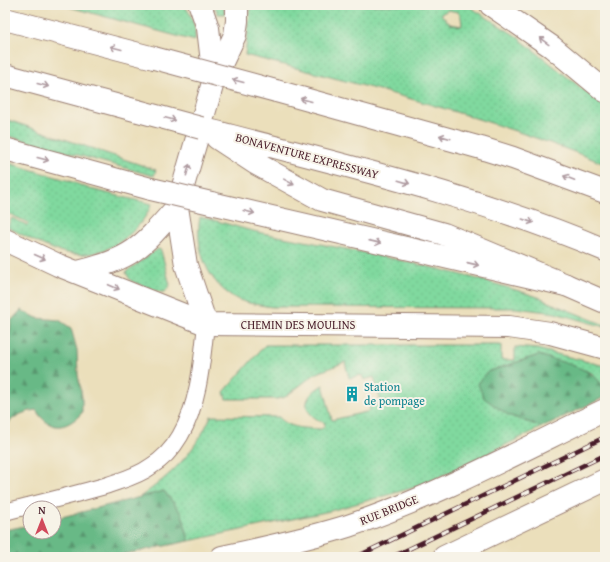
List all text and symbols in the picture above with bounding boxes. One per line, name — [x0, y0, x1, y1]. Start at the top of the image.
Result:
one-way arrow — [539, 37, 550, 45]
one-way arrow — [110, 44, 123, 51]
one-way arrow — [232, 77, 245, 84]
one-way arrow — [36, 82, 49, 89]
one-way arrow — [300, 96, 313, 103]
one-way arrow — [163, 116, 176, 123]
street label: BONAVENTURE EXPRESSWAY — [234, 128, 381, 183]
one-way arrow — [439, 133, 452, 140]
one-way arrow — [36, 156, 49, 164]
one-way arrow — [185, 163, 192, 176]
one-way arrow — [563, 174, 575, 182]
one-way arrow — [282, 178, 294, 186]
one-way arrow — [397, 179, 410, 186]
one-way arrow — [242, 209, 255, 216]
one-way arrow — [521, 217, 533, 225]
one-way arrow — [368, 239, 381, 246]
one-way arrow — [34, 254, 46, 261]
one-way arrow — [466, 261, 479, 268]
one-way arrow — [107, 284, 119, 292]
street label: CHEMIN DES MOULINS — [241, 316, 355, 333]
place label: Station de pompage — [364, 378, 425, 409]
building icon: Station de pompage — [343, 385, 361, 403]
street label: RUE BRIDGE — [357, 490, 420, 529]
north arrow — [22, 500, 62, 540]
text: N — [38, 502, 46, 518]

